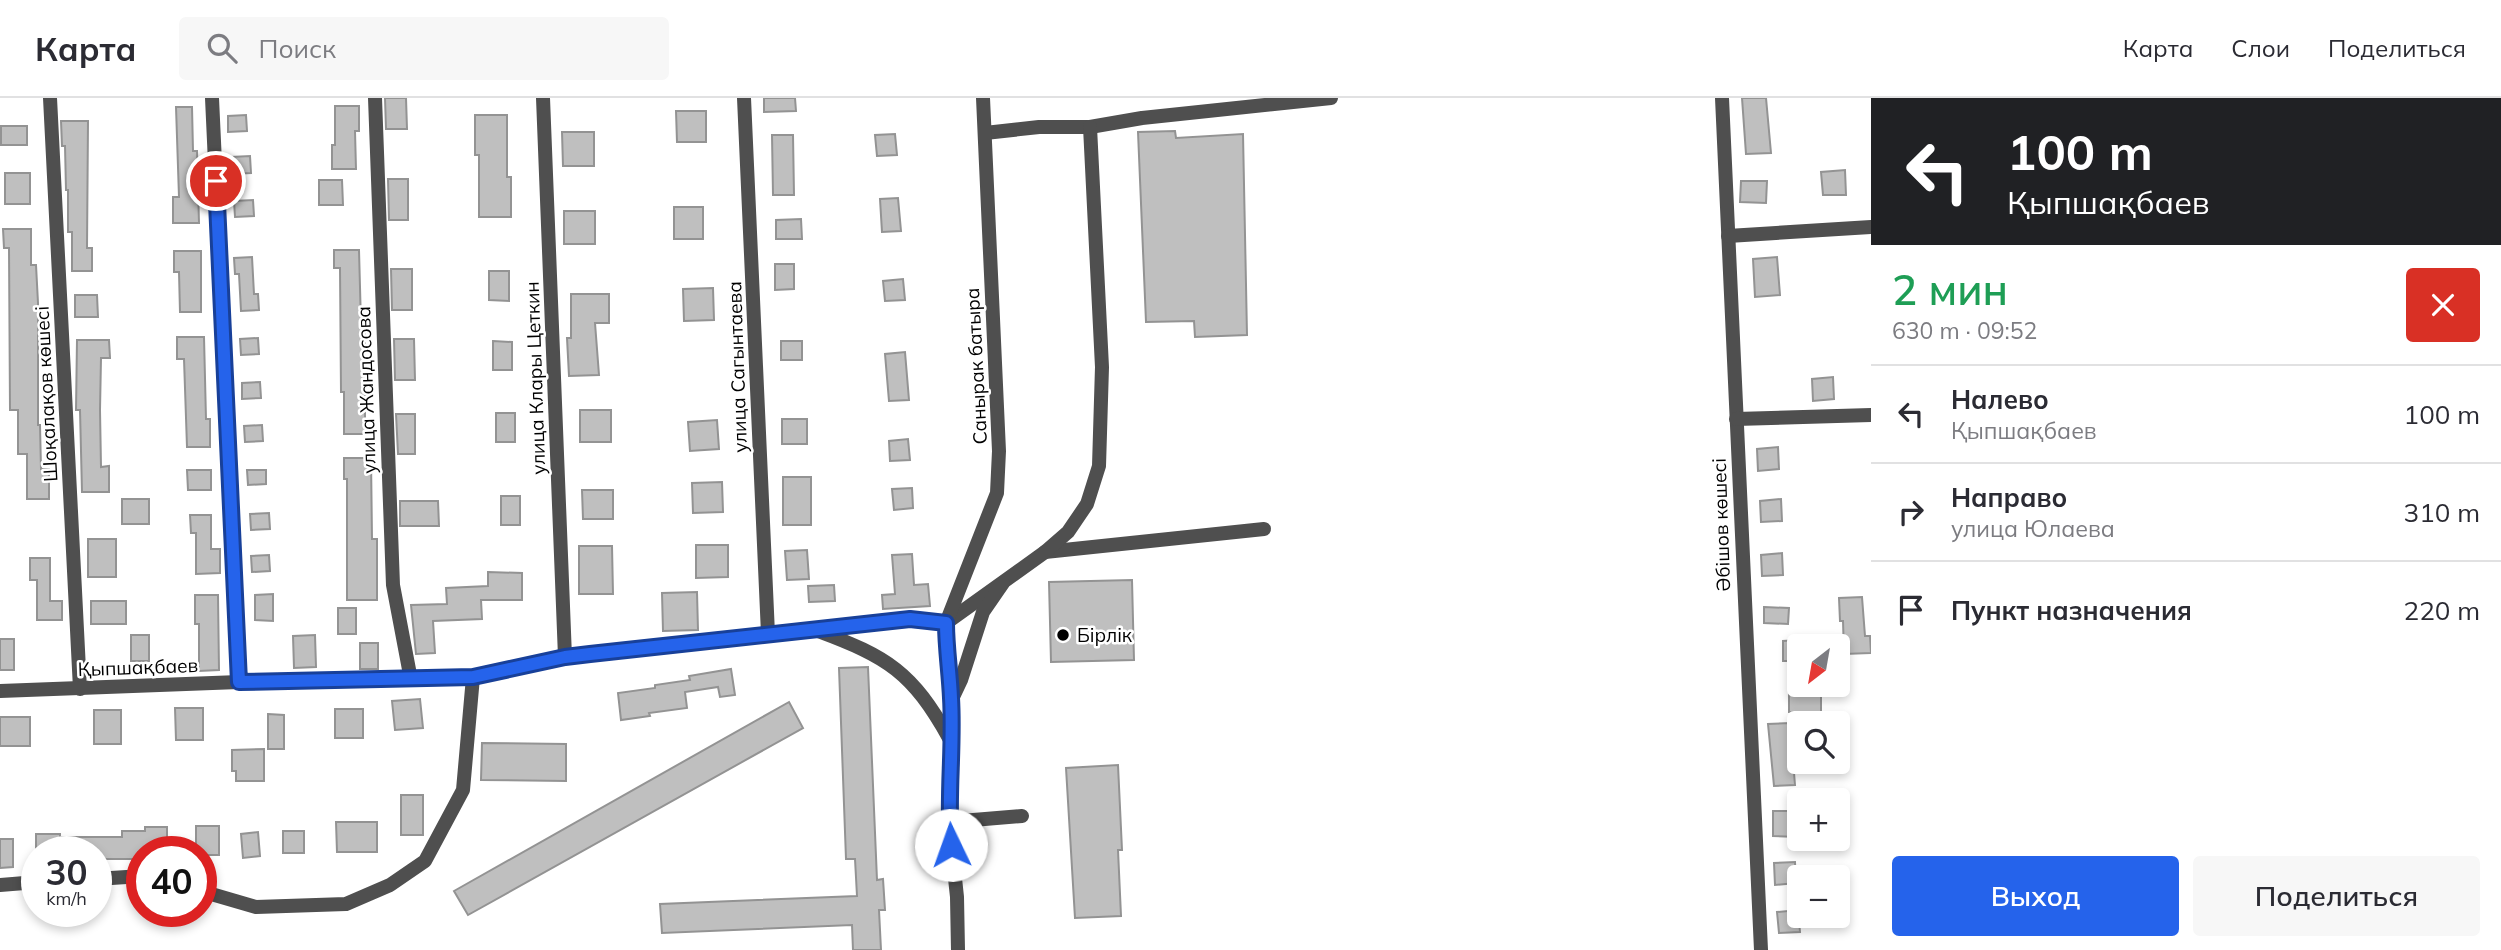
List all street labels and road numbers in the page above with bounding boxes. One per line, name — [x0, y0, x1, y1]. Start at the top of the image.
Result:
street label: улица Клары Цеткин — [520, 281, 550, 475]
street label: улица Сагынтаева — [722, 281, 752, 453]
street label: Санырак батыра — [960, 287, 992, 445]
street label: Шоқалақов көшесі — [29, 305, 63, 483]
street label: улица Жандосова — [351, 306, 381, 474]
street label: Әбішов көшесі — [1707, 458, 1735, 592]
street label: Қыпшақбаев — [77, 653, 199, 681]

